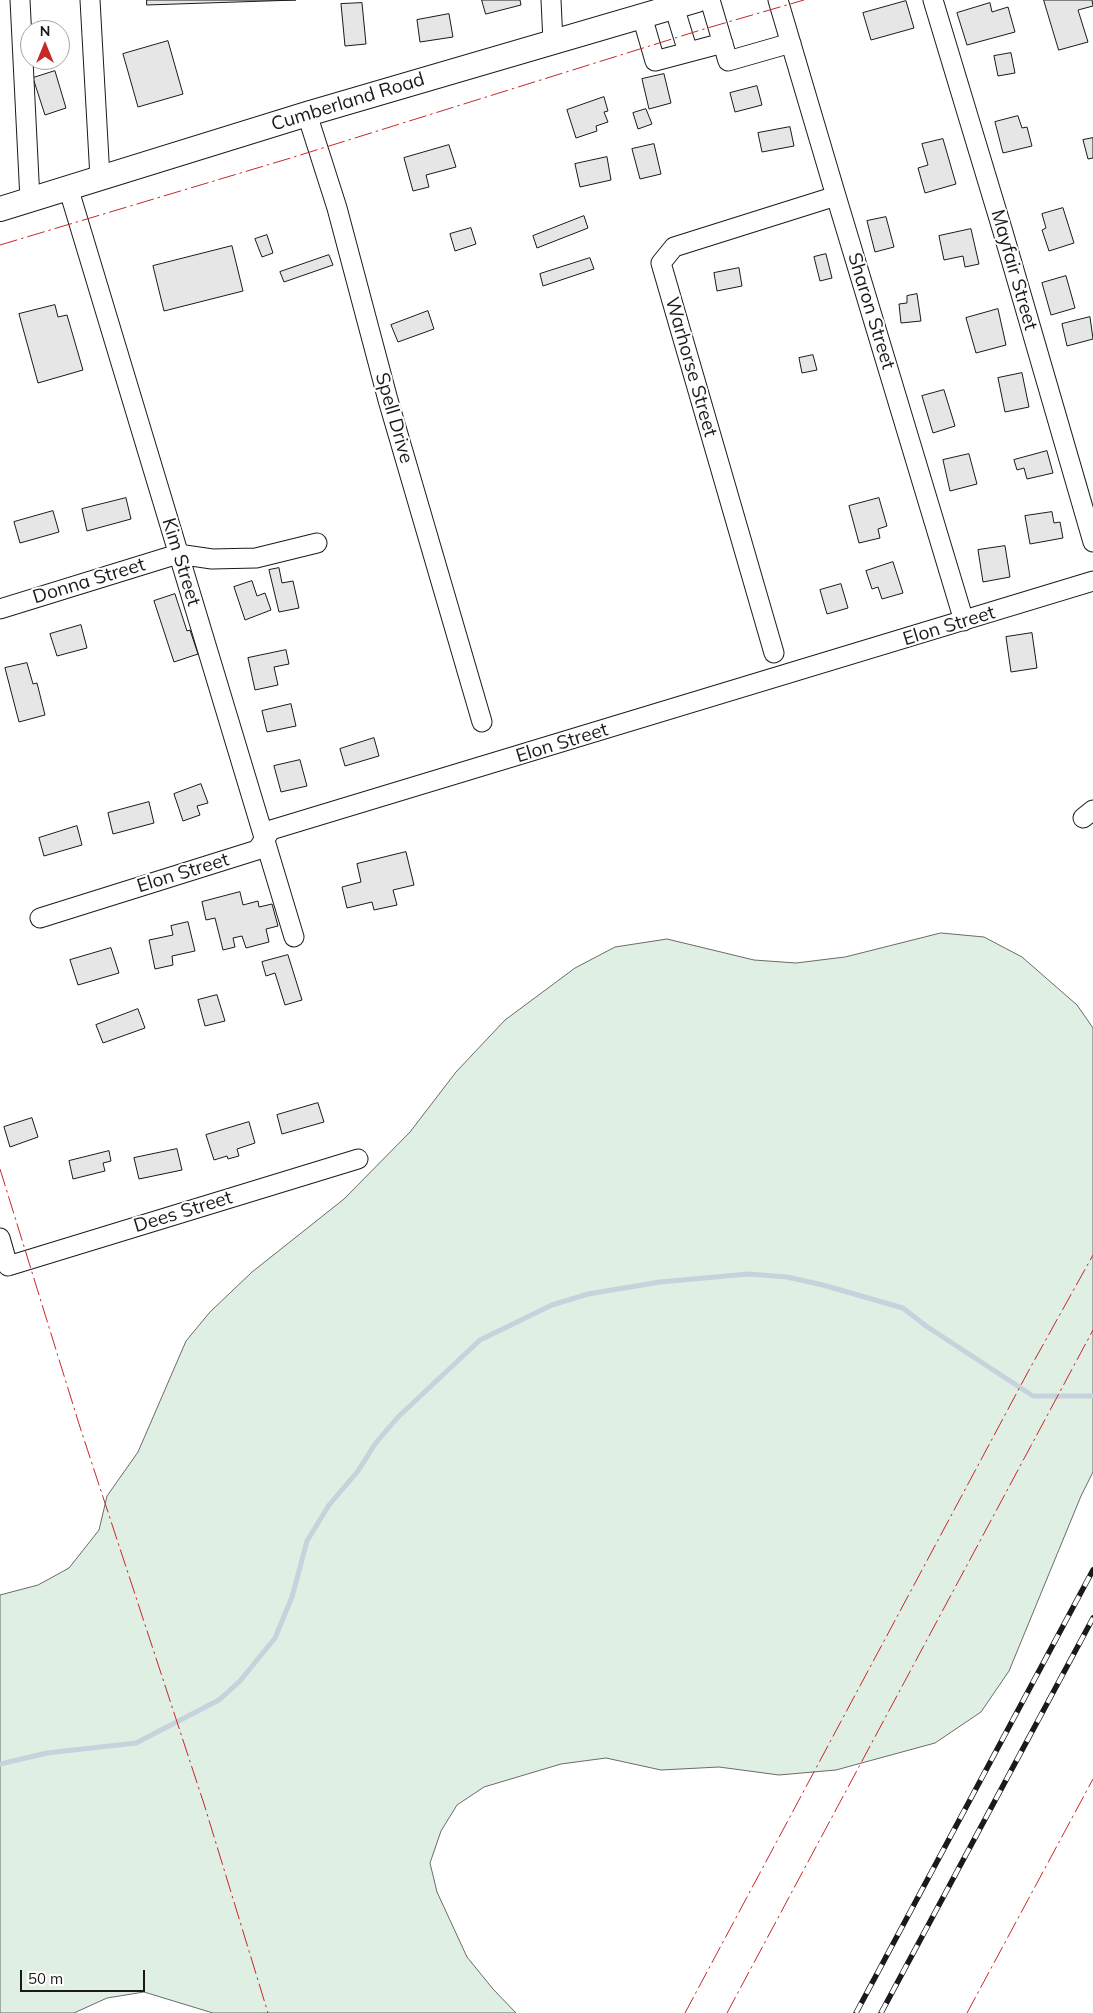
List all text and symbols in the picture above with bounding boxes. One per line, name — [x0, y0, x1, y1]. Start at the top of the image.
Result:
north arrow — [20, 20, 70, 70]
text: N — [40, 22, 50, 40]
street label: Cumberland Road — [269, 68, 427, 136]
street label: Mayfair Street — [986, 207, 1042, 333]
street label: Sharon Street — [842, 250, 900, 372]
street label: Warhorse Street — [660, 294, 722, 440]
street label: Spell Drive — [370, 370, 418, 466]
street label: Kim Street — [157, 515, 205, 609]
street label: Donna Street — [30, 553, 148, 609]
street label: Elon Street — [900, 601, 998, 651]
street label: Elon Street — [513, 718, 611, 768]
street label: Elon Street — [134, 848, 232, 898]
street label: Dees Street — [131, 1186, 235, 1238]
scale bar — [22, 1960, 148, 1992]
text: 50 m — [28, 1969, 63, 1988]

